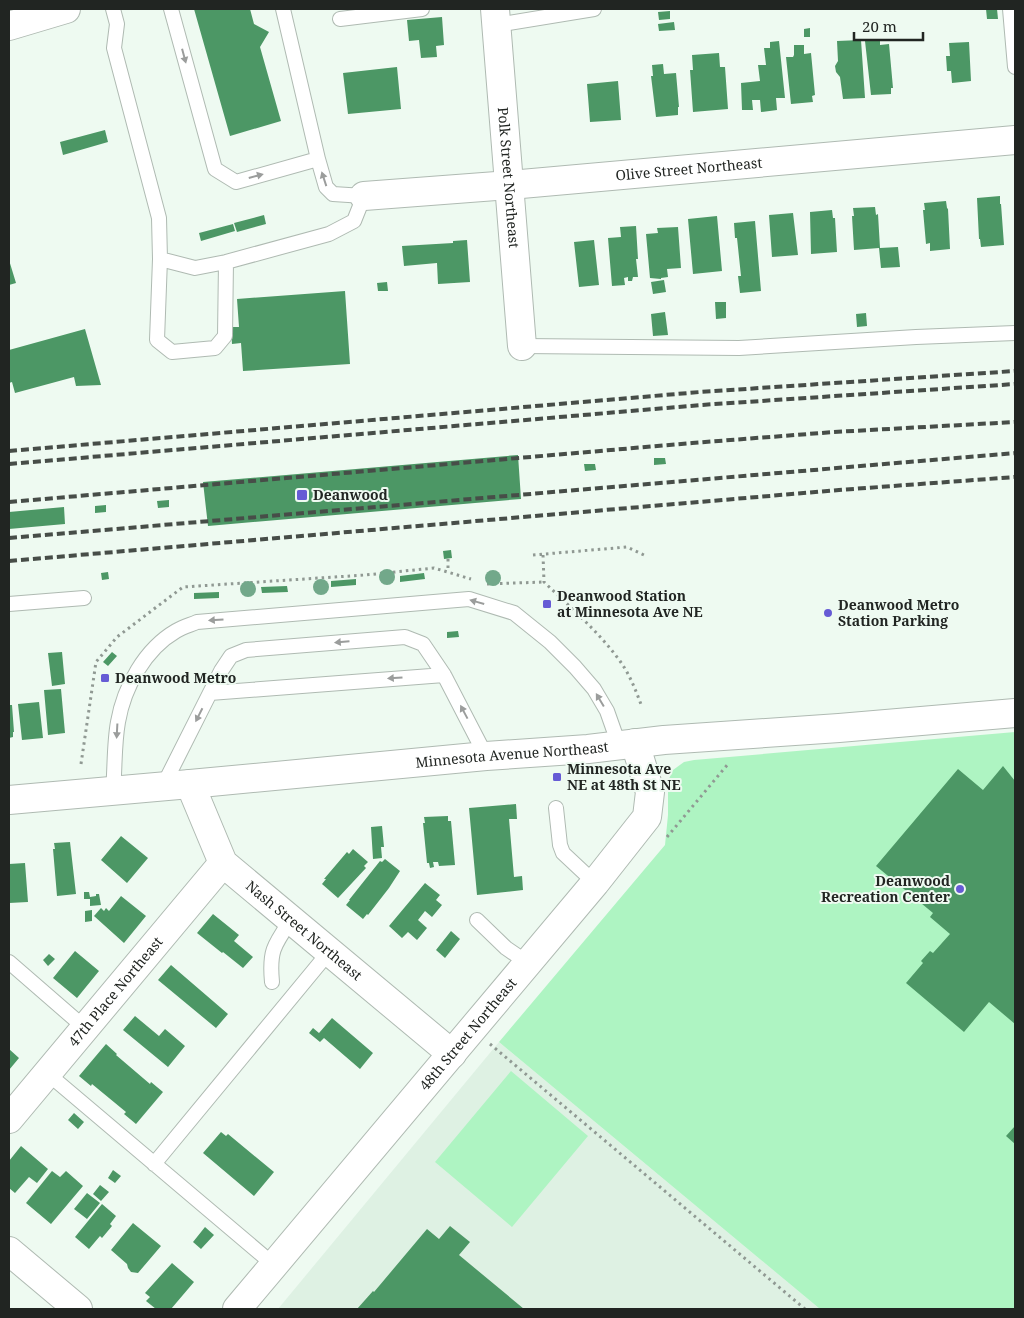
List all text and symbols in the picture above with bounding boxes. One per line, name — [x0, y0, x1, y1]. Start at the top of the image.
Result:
scale bar — [854, 10, 923, 42]
text: 20 m — [862, 16, 897, 36]
one-way arrow — [180, 48, 188, 63]
street label: Polk Street Northeast — [494, 106, 524, 249]
street label: Olive Street Northeast — [615, 153, 763, 185]
one-way arrow — [319, 171, 327, 186]
one-way arrow — [249, 172, 264, 180]
place label: Deanwood — [313, 485, 388, 504]
marker: Deanwood — [295, 488, 309, 502]
place label: Deanwood Station at Minnesota Ave NE — [557, 586, 703, 621]
place label: Deanwood Metro Station Parking — [838, 595, 959, 630]
one-way arrow — [469, 597, 484, 605]
marker: Deanwood Station at Minnesota Ave NE — [541, 598, 553, 610]
marker: Deanwood Metro Station Parking — [822, 607, 834, 619]
one-way arrow — [208, 617, 224, 625]
one-way arrow — [334, 639, 350, 647]
place label: Deanwood Metro — [115, 668, 236, 687]
marker: Deanwood Metro — [99, 672, 111, 684]
one-way arrow — [387, 675, 403, 683]
one-way arrow — [596, 693, 605, 706]
one-way arrow — [460, 705, 468, 720]
one-way arrow — [195, 708, 203, 722]
one-way arrow — [113, 724, 121, 740]
street label: Minnesota Avenue Northeast — [415, 737, 610, 772]
place label: Minnesota Ave NE at 48th St NE — [567, 759, 681, 794]
marker: Minnesota Ave NE at 48th St NE — [551, 771, 563, 783]
place label: Deanwood Recreation Center — [821, 871, 951, 906]
street label: Nash Street Northeast — [242, 876, 366, 984]
marker: Deanwood Recreation Center — [954, 883, 966, 895]
street label: 47th Place Northeast — [64, 932, 167, 1050]
street label: 48th Street Northeast — [415, 973, 520, 1094]

